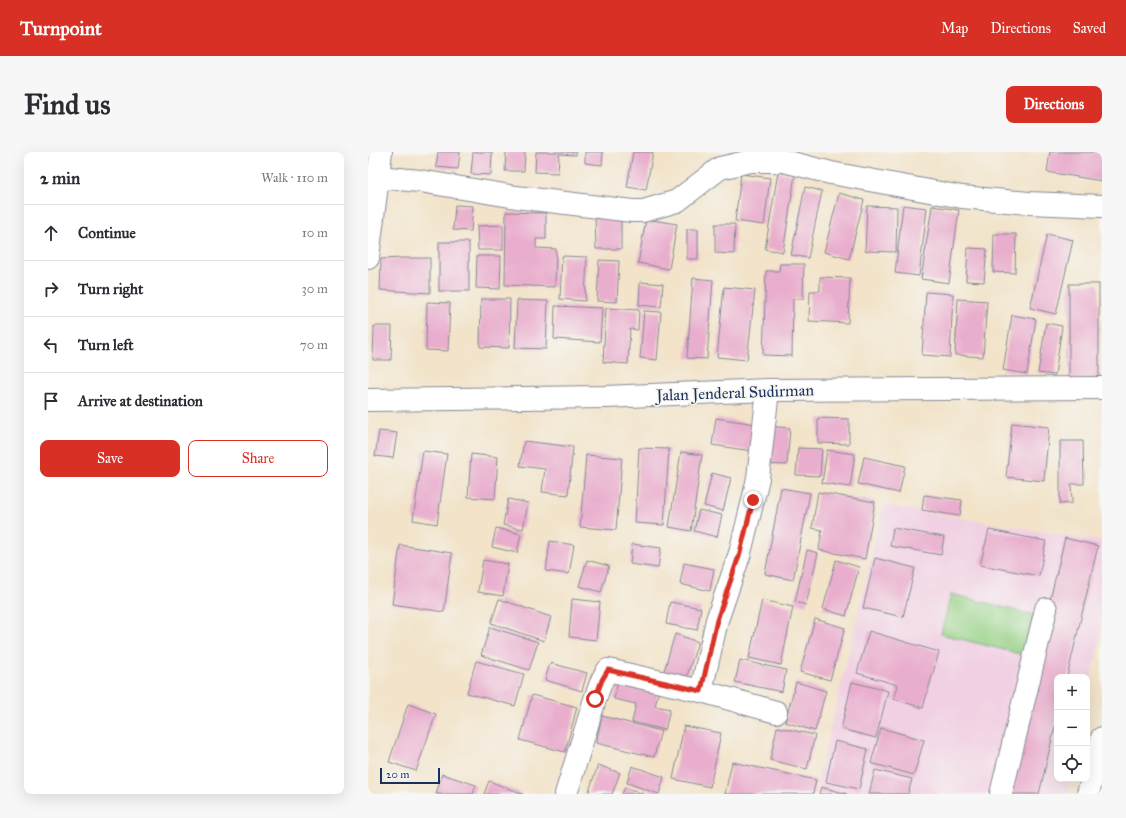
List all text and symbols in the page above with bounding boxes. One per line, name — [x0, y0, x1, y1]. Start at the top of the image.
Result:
text: Turnpoint — [20, 17, 102, 40]
text: Map — [941, 20, 968, 37]
text: Directions — [990, 20, 1051, 37]
text: Saved — [1073, 20, 1106, 37]
button: Directions — [1006, 86, 1102, 123]
text: Find us — [24, 87, 110, 122]
text: 2 min — [40, 168, 80, 189]
text: Walk · 110 m — [261, 170, 328, 186]
icon: ahead — [40, 222, 62, 244]
text: Continue — [78, 224, 136, 242]
text: 10 m — [302, 225, 328, 241]
icon: right — [40, 278, 62, 300]
text: Turn right — [78, 280, 143, 298]
text: 30 m — [302, 281, 328, 297]
icon: left — [40, 334, 62, 356]
text: Turn left — [78, 336, 134, 354]
text: 70 m — [300, 337, 328, 353]
street label: Jalan Jenderal Sudirman — [654, 380, 815, 406]
icon: arrive — [40, 390, 62, 412]
text: Arrive at destination — [78, 392, 203, 410]
button: Save — [40, 440, 180, 477]
button: Share — [188, 440, 328, 477]
route end — [744, 491, 762, 509]
map controls — [1054, 674, 1090, 782]
button: + — [1054, 674, 1090, 710]
route start — [586, 690, 604, 708]
button: − — [1054, 710, 1090, 746]
button: locate — [1054, 746, 1090, 782]
scale bar — [380, 766, 440, 785]
text: 20 m — [386, 768, 409, 781]

